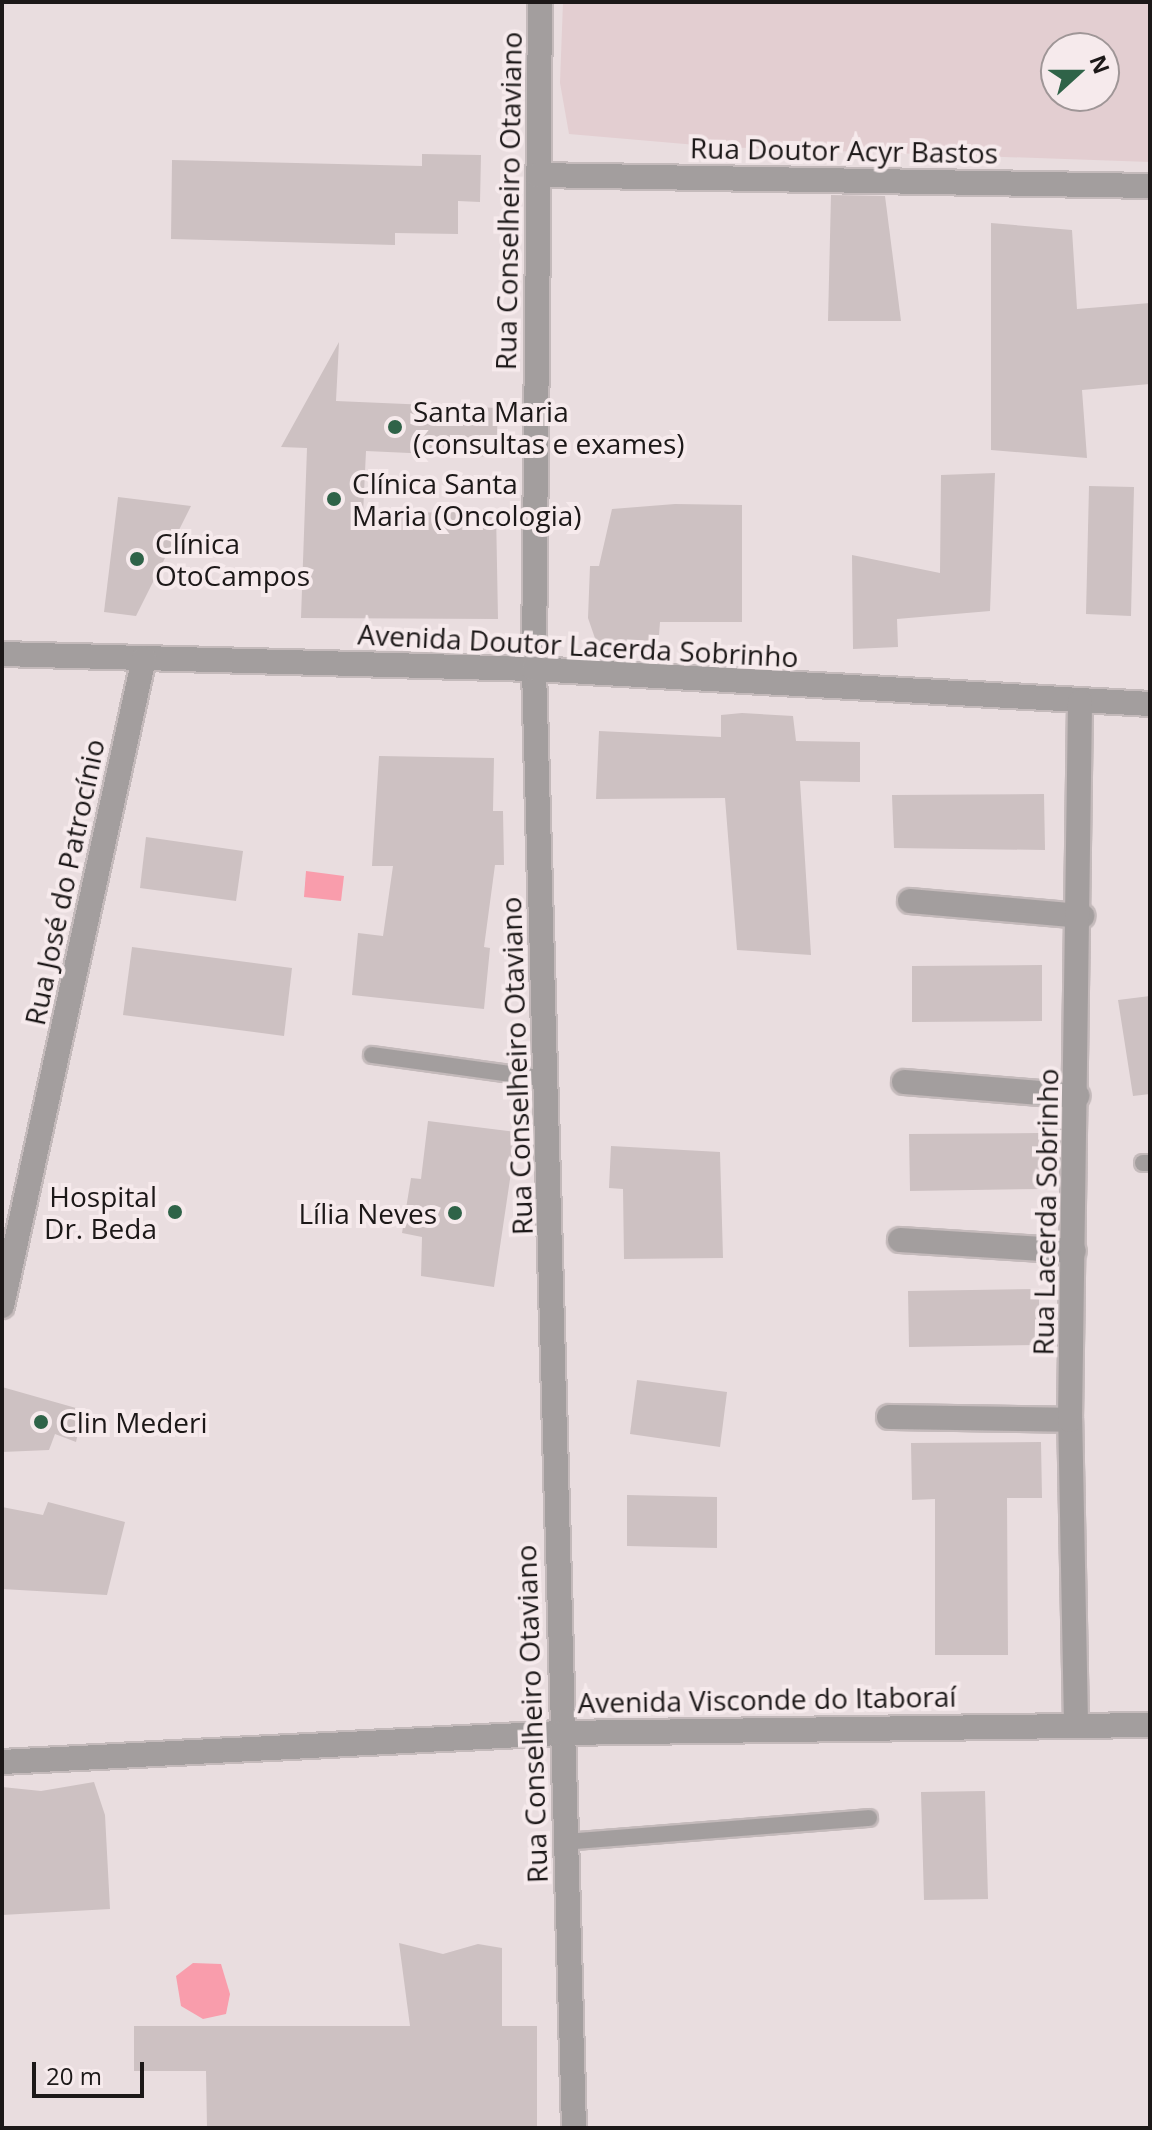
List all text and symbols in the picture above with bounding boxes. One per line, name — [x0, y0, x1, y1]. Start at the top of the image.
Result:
street label: Rua Conselheiro Otaviano — [488, 31, 528, 371]
north arrow — [1040, 32, 1120, 112]
text: N — [1083, 50, 1118, 78]
street label: Rua Doutor Acyr Bastos — [690, 131, 998, 169]
place label: Santa Maria (consultas e exames) — [413, 394, 685, 460]
marker: Santa Maria (consultas e exames) — [384, 416, 406, 438]
place label: Clínica Santa Maria (Oncologia) — [352, 466, 582, 532]
marker: Clínica Santa Maria (Oncologia) — [323, 488, 345, 510]
place label: Clínica OtoCampos — [155, 526, 310, 592]
marker: Clínica OtoCampos — [126, 548, 148, 570]
street label: Avenida Doutor Lacerda Sobrinho — [357, 617, 799, 673]
street label: Rua José do Patrocínio — [17, 736, 111, 1028]
street label: Rua Conselheiro Otaviano — [493, 896, 539, 1236]
street label: Rua Lacerda Sobrinho — [1026, 1068, 1064, 1356]
place label: Hospital Dr. Beda — [44, 1179, 157, 1245]
place label: Lília Neves — [298, 1196, 437, 1230]
marker: Hospital Dr. Beda — [164, 1201, 186, 1223]
marker: Lília Neves — [444, 1202, 466, 1224]
place label: Clin Mederi — [59, 1405, 207, 1439]
marker: Clin Mederi — [30, 1411, 52, 1433]
street label: Rua Conselheiro Otaviano — [508, 1544, 554, 1884]
street label: Avenida Visconde do Itaboraí — [577, 1679, 957, 1719]
scale bar — [36, 2046, 148, 2096]
text: 20 m — [46, 2059, 102, 2092]

